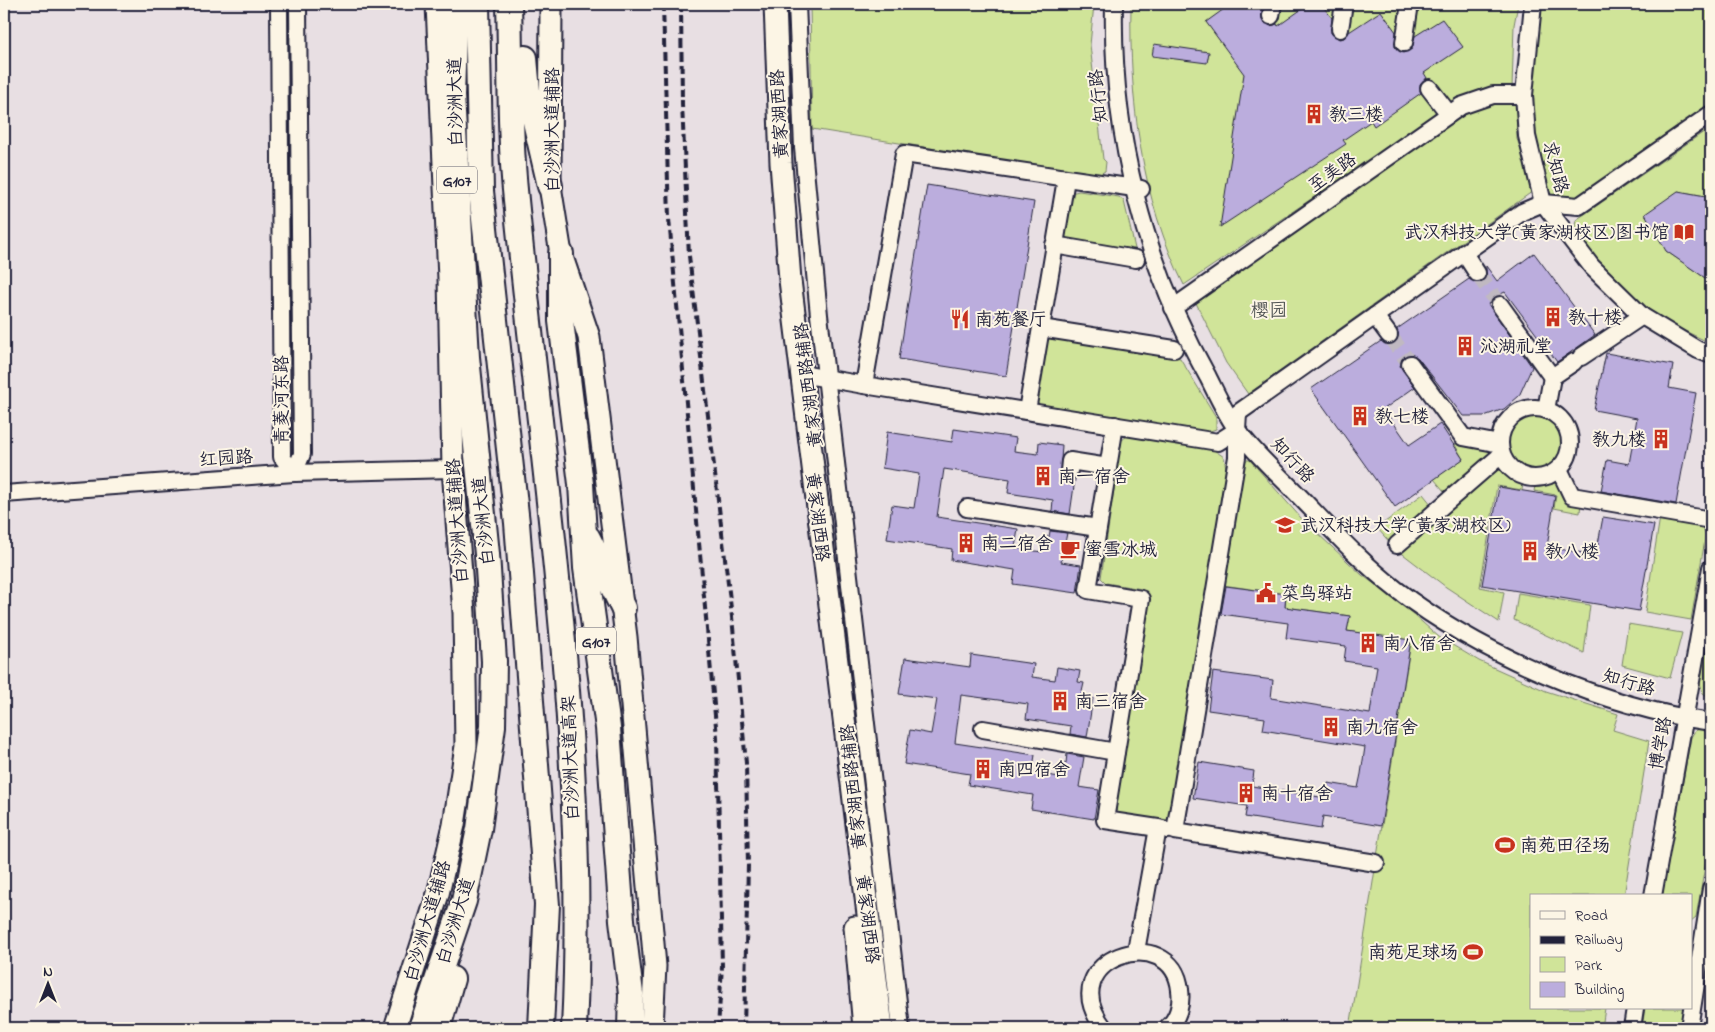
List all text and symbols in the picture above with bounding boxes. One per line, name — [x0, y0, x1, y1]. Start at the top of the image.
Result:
street label: 白沙洲大道 — [443, 57, 471, 147]
street label: 白沙洲大道辅路 — [541, 67, 567, 193]
street label: 黄家湖西路 — [766, 68, 796, 160]
street label: 知行路 — [1084, 68, 1116, 124]
building icon: 教三楼 — [1303, 103, 1325, 125]
place label: 教三楼 — [1329, 103, 1383, 129]
street label: 求知路 — [1535, 138, 1574, 197]
street label: 至美路 — [1304, 148, 1363, 200]
road number: G107 — [437, 166, 477, 194]
place label: 武汉科技大学(黄家湖校区)图书馆 — [1404, 221, 1669, 247]
library icon: 武汉科技大学(黄家湖校区)图书馆 — [1673, 221, 1695, 243]
park label: 樱园 — [1251, 299, 1287, 325]
building icon: 教十楼 — [1542, 306, 1564, 328]
place label: 教十楼 — [1568, 306, 1622, 332]
restaurant icon: 南苑餐厅 — [949, 308, 971, 330]
place label: 南苑餐厅 — [975, 308, 1047, 334]
street label: 黄家湖西路辅路 — [789, 321, 831, 449]
building icon: 沁湖礼堂 — [1454, 335, 1476, 357]
place label: 沁湖礼堂 — [1480, 335, 1552, 361]
street label: 青菱河东路 — [270, 355, 296, 445]
building icon: 教七楼 — [1349, 405, 1371, 427]
place label: 教七楼 — [1375, 405, 1429, 431]
place label: 教九楼 — [1592, 428, 1646, 454]
building icon: 教九楼 — [1650, 428, 1672, 450]
street label: 知行路 — [1264, 433, 1319, 490]
street label: 红园路 — [198, 445, 254, 475]
street label: 白沙洲大道辅路 — [442, 457, 476, 585]
building icon: 南一宿舍 — [1032, 465, 1054, 487]
place label: 南一宿舍 — [1058, 465, 1130, 491]
street label: 黄家湖西路 — [798, 471, 834, 563]
street label: 白沙洲大道 — [467, 475, 503, 567]
school or university icon: 武汉科技大学(黄家湖校区) — [1274, 514, 1296, 536]
place label: 武汉科技大学(黄家湖校区) — [1300, 514, 1511, 540]
building icon: 南二宿舍 — [955, 532, 977, 554]
place label: 南二宿舍 — [981, 532, 1053, 558]
cafe icon: 蜜雪冰城 — [1059, 538, 1081, 560]
place label: 蜜雪冰城 — [1085, 538, 1157, 564]
building icon: 教八楼 — [1519, 540, 1541, 562]
place label: 教八楼 — [1545, 540, 1599, 566]
public building icon: 菜鸟驿站 — [1255, 582, 1277, 604]
place label: 菜鸟驿站 — [1281, 582, 1353, 608]
road number: G107 — [576, 627, 616, 654]
building icon: 南八宿舍 — [1357, 632, 1379, 654]
place label: 南八宿舍 — [1383, 632, 1455, 658]
street label: 知行路 — [1599, 664, 1658, 704]
building icon: 南三宿舍 — [1049, 690, 1071, 712]
place label: 南三宿舍 — [1075, 690, 1147, 716]
street label: 白沙洲大道高架 — [557, 695, 587, 821]
street label: 博学路 — [1644, 715, 1679, 772]
building icon: 南九宿舍 — [1320, 716, 1342, 738]
place label: 南九宿舍 — [1346, 716, 1418, 742]
street label: 黄家湖西路辅路 — [835, 723, 875, 851]
building icon: 南四宿舍 — [972, 758, 994, 780]
place label: 南四宿舍 — [998, 758, 1070, 784]
building icon: 南十宿舍 — [1235, 782, 1257, 804]
place label: 南十宿舍 — [1261, 782, 1333, 808]
sports icon: 南苑田径场 — [1494, 834, 1516, 856]
place label: 南苑田径场 — [1520, 834, 1610, 860]
street label: 白沙洲大道辅路 — [399, 857, 459, 986]
street label: 黄家湖西路 — [848, 873, 884, 965]
street label: 白沙洲大道 — [431, 875, 483, 968]
legend — [1530, 894, 1692, 1010]
text: Road — [1575, 905, 1608, 927]
text: Railway — [1575, 929, 1623, 952]
place label: 南苑足球场 — [1368, 941, 1458, 967]
sports icon: 南苑足球场 — [1462, 941, 1484, 963]
text: Park — [1575, 955, 1603, 977]
north arrow — [22, 960, 72, 1010]
text: N — [43, 962, 53, 983]
text: Building — [1574, 979, 1624, 1002]

